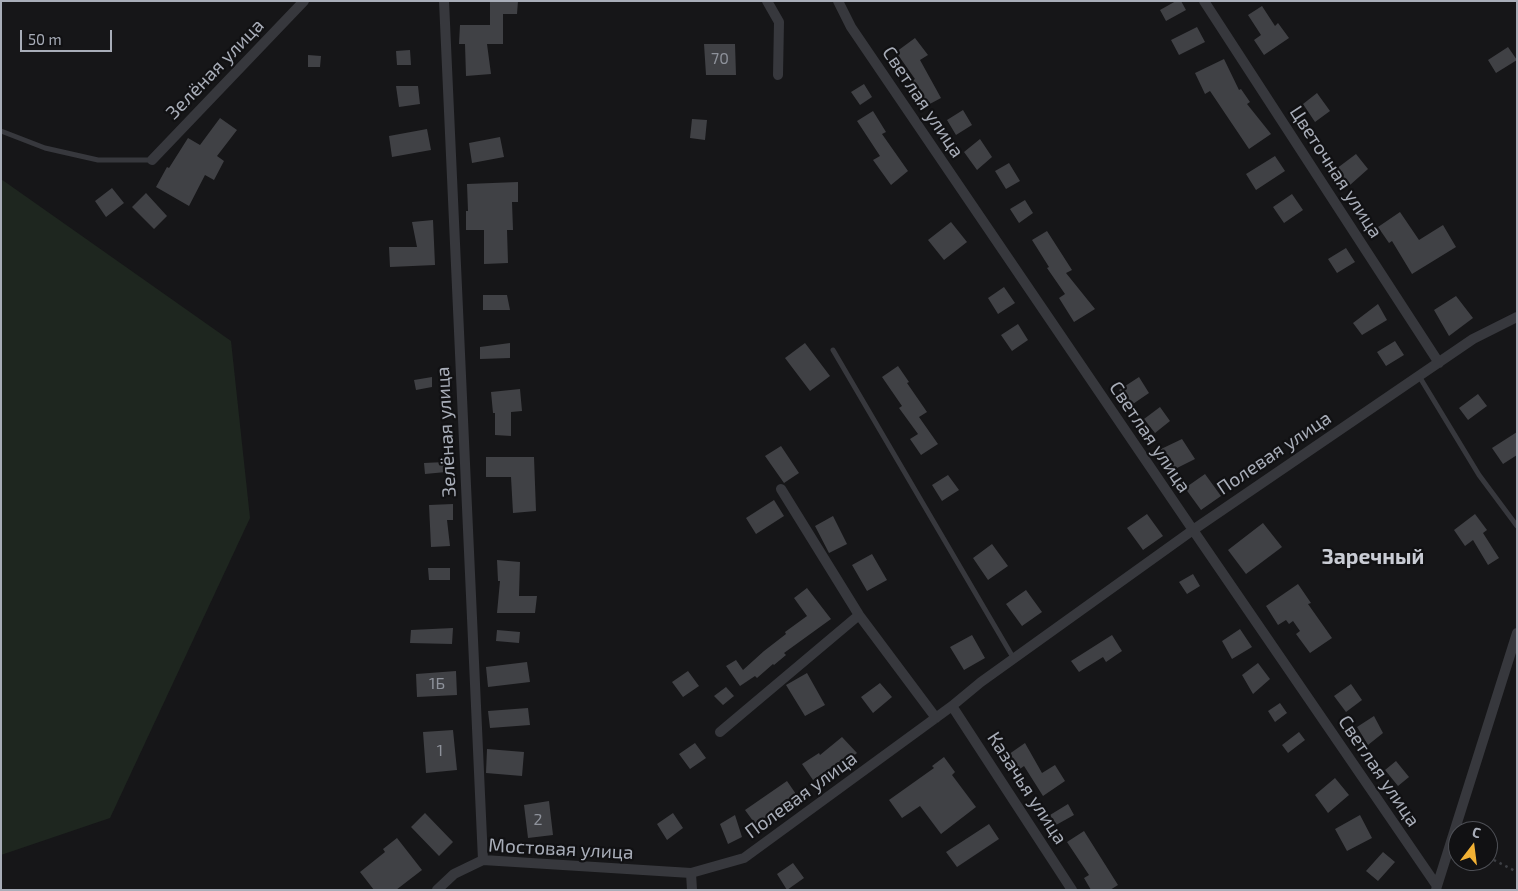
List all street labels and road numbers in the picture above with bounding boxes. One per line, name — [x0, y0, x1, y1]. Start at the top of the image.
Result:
street label: Зелёная улица — [161, 14, 269, 124]
street label: Светлая улица — [877, 42, 969, 162]
street label: Цветочная улица — [1285, 102, 1387, 242]
street label: Зелёная улица — [431, 366, 461, 498]
street label: Светлая улица — [1104, 377, 1196, 497]
street label: Полевая улица — [1213, 406, 1335, 500]
street label: Светлая улица — [1333, 711, 1425, 831]
street label: Казачья улица — [982, 728, 1072, 848]
street label: Полевая улица — [741, 747, 861, 843]
street label: Мостовая улица — [488, 834, 634, 864]

